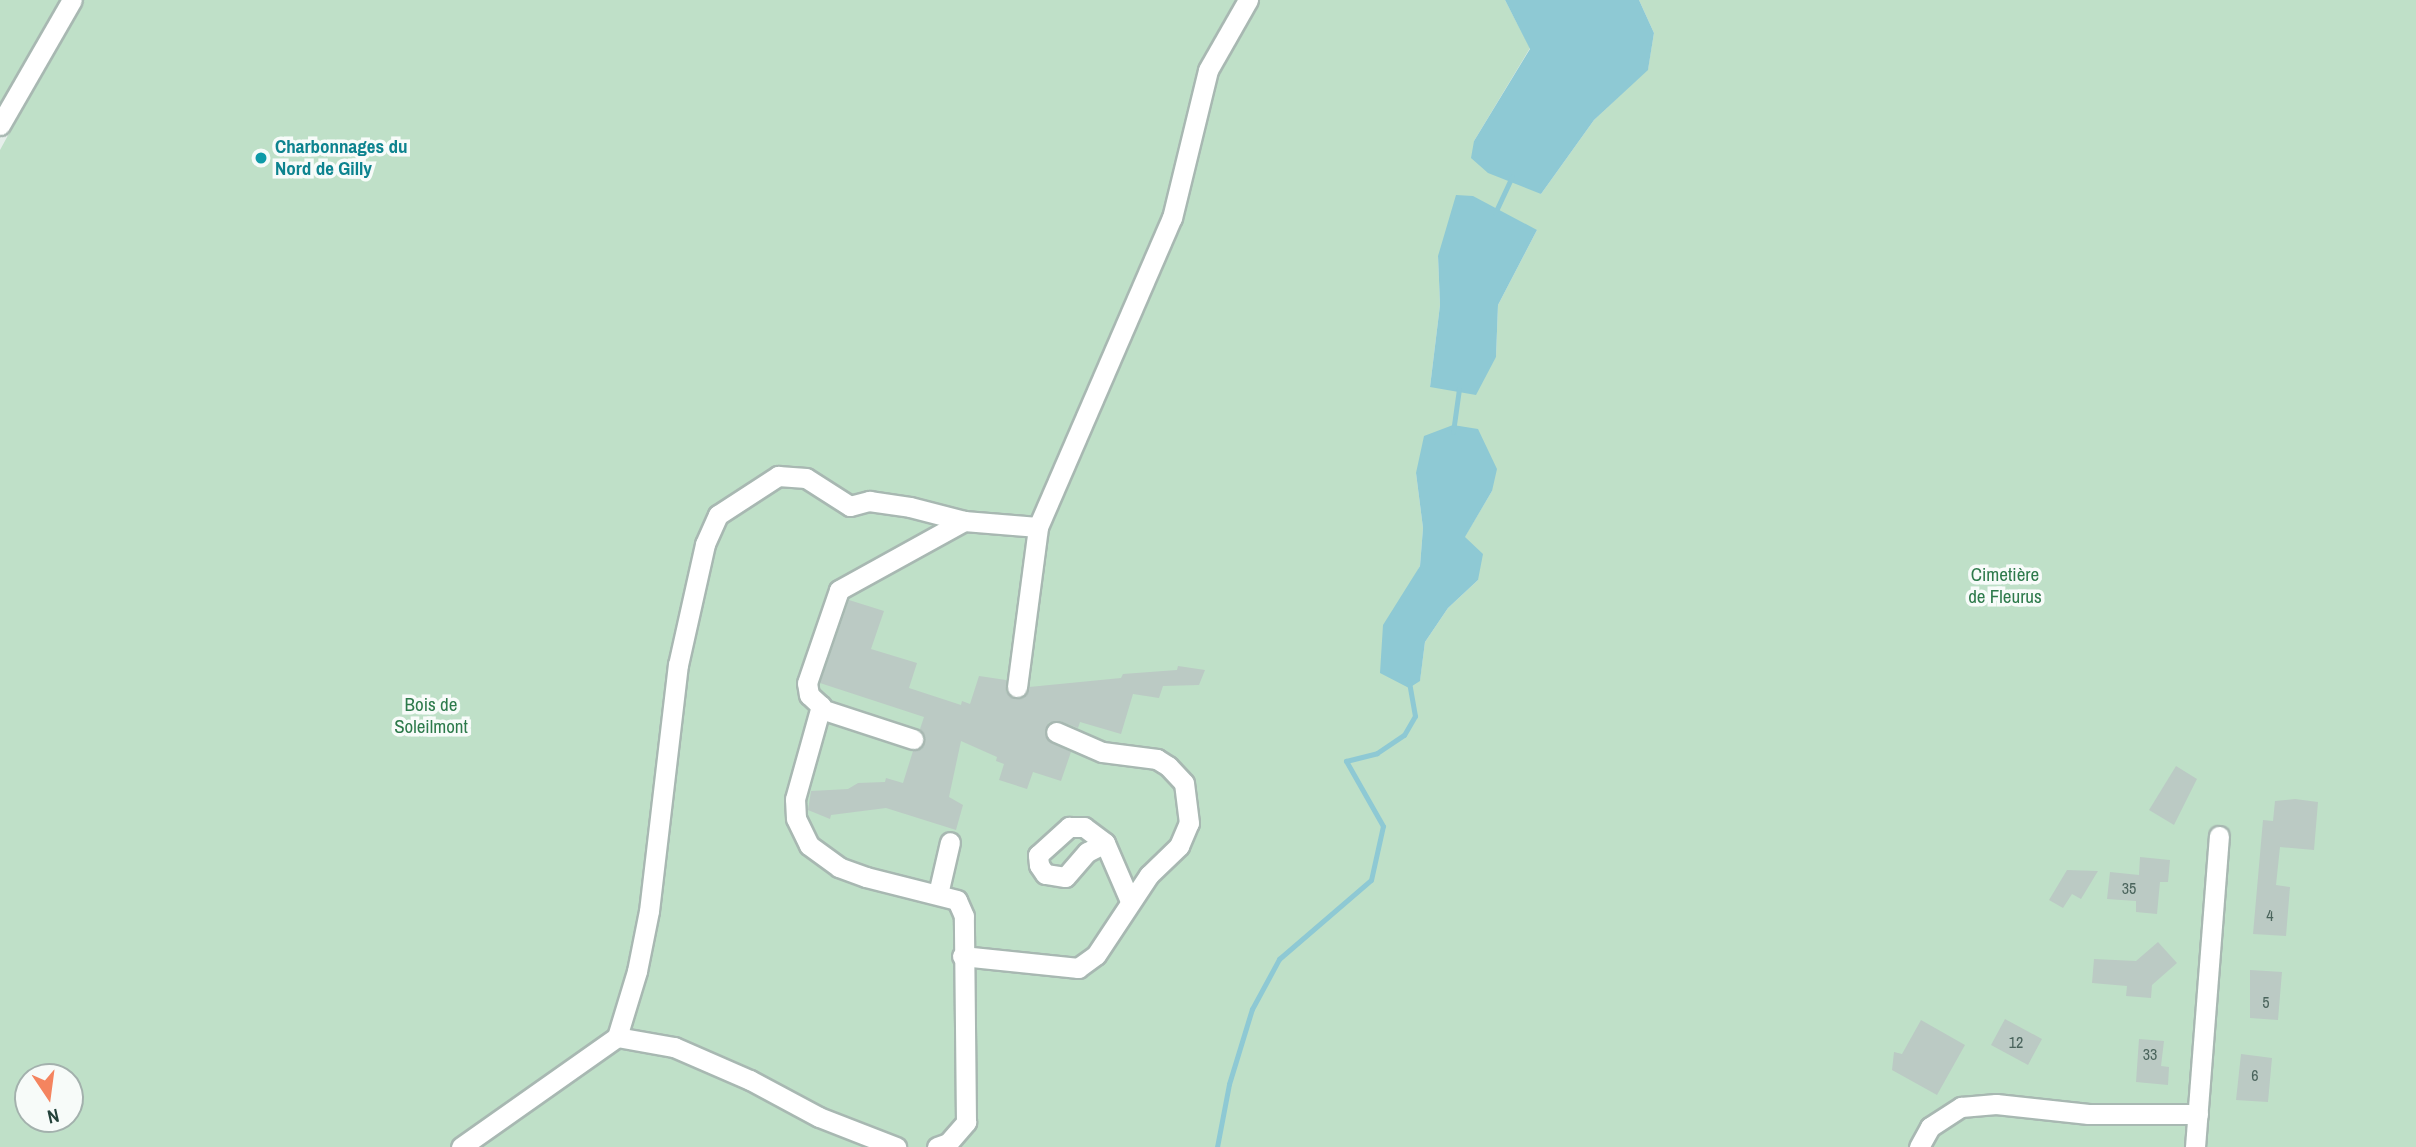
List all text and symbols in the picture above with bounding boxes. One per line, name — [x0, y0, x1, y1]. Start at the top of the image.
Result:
place label: Charbonnages du Nord de Gilly — [275, 136, 407, 180]
marker: Charbonnages du Nord de Gilly — [253, 150, 269, 166]
park label: Cimetière de Fleurus — [1968, 564, 2042, 608]
park label: Bois de Soleilmont — [394, 694, 468, 738]
house number: 35 — [2122, 878, 2136, 898]
house number: 4 — [2266, 905, 2274, 925]
house number: 5 — [2262, 992, 2270, 1012]
house number: 12 — [2009, 1032, 2023, 1052]
house number: 33 — [2143, 1044, 2157, 1064]
north arrow — [14, 1063, 84, 1133]
house number: 6 — [2251, 1065, 2259, 1085]
text: N — [45, 1103, 62, 1130]

